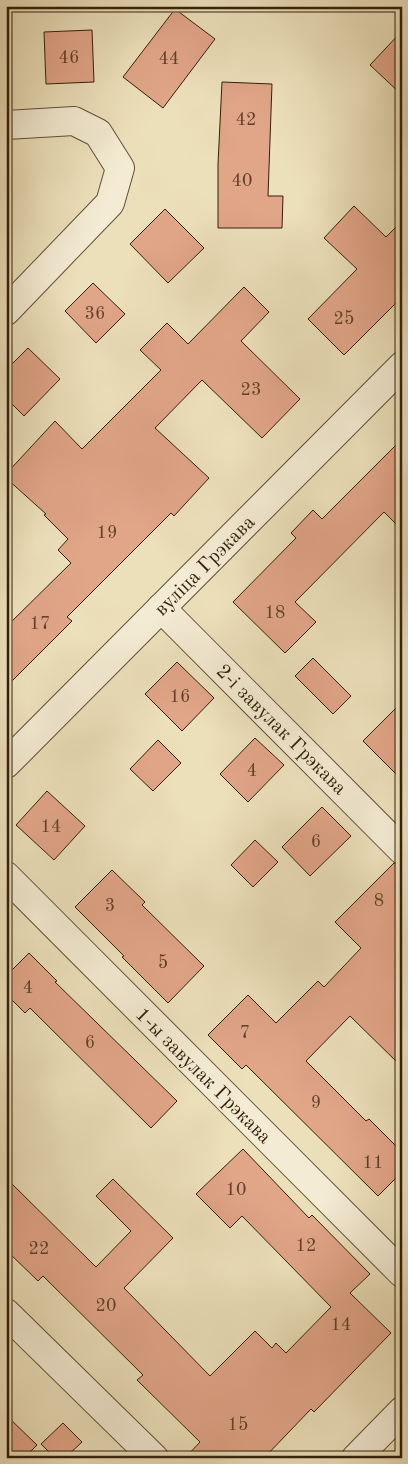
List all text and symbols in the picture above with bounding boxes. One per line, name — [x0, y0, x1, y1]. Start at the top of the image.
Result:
house number: 46 — [59, 49, 79, 67]
house number: 44 — [159, 50, 179, 68]
house number: 42 — [236, 111, 256, 129]
house number: 40 — [232, 172, 252, 190]
house number: 36 — [85, 305, 105, 323]
house number: 25 — [334, 310, 354, 328]
house number: 23 — [241, 381, 261, 399]
street label: вуліца Грэкава — [151, 512, 259, 620]
house number: 19 — [97, 524, 117, 542]
house number: 18 — [265, 604, 285, 622]
house number: 17 — [30, 615, 50, 633]
street label: 2-і завулак Грэкава — [212, 661, 350, 799]
house number: 16 — [170, 688, 190, 706]
house number: 4 — [247, 762, 257, 780]
house number: 14 — [41, 818, 61, 836]
house number: 6 — [311, 833, 321, 851]
house number: 8 — [374, 892, 384, 910]
house number: 3 — [105, 897, 115, 915]
house number: 5 — [158, 954, 168, 972]
house number: 4 — [23, 979, 33, 997]
street label: 1-ы завулак Грэкава — [131, 1005, 274, 1148]
house number: 7 — [240, 1024, 250, 1042]
house number: 6 — [85, 1034, 95, 1052]
house number: 9 — [311, 1094, 321, 1112]
house number: 11 — [363, 1154, 383, 1172]
house number: 10 — [226, 1181, 246, 1199]
house number: 12 — [296, 1237, 316, 1255]
house number: 22 — [29, 1240, 49, 1258]
house number: 20 — [96, 1297, 116, 1315]
house number: 14 — [331, 1316, 351, 1334]
house number: 15 — [228, 1416, 248, 1434]

